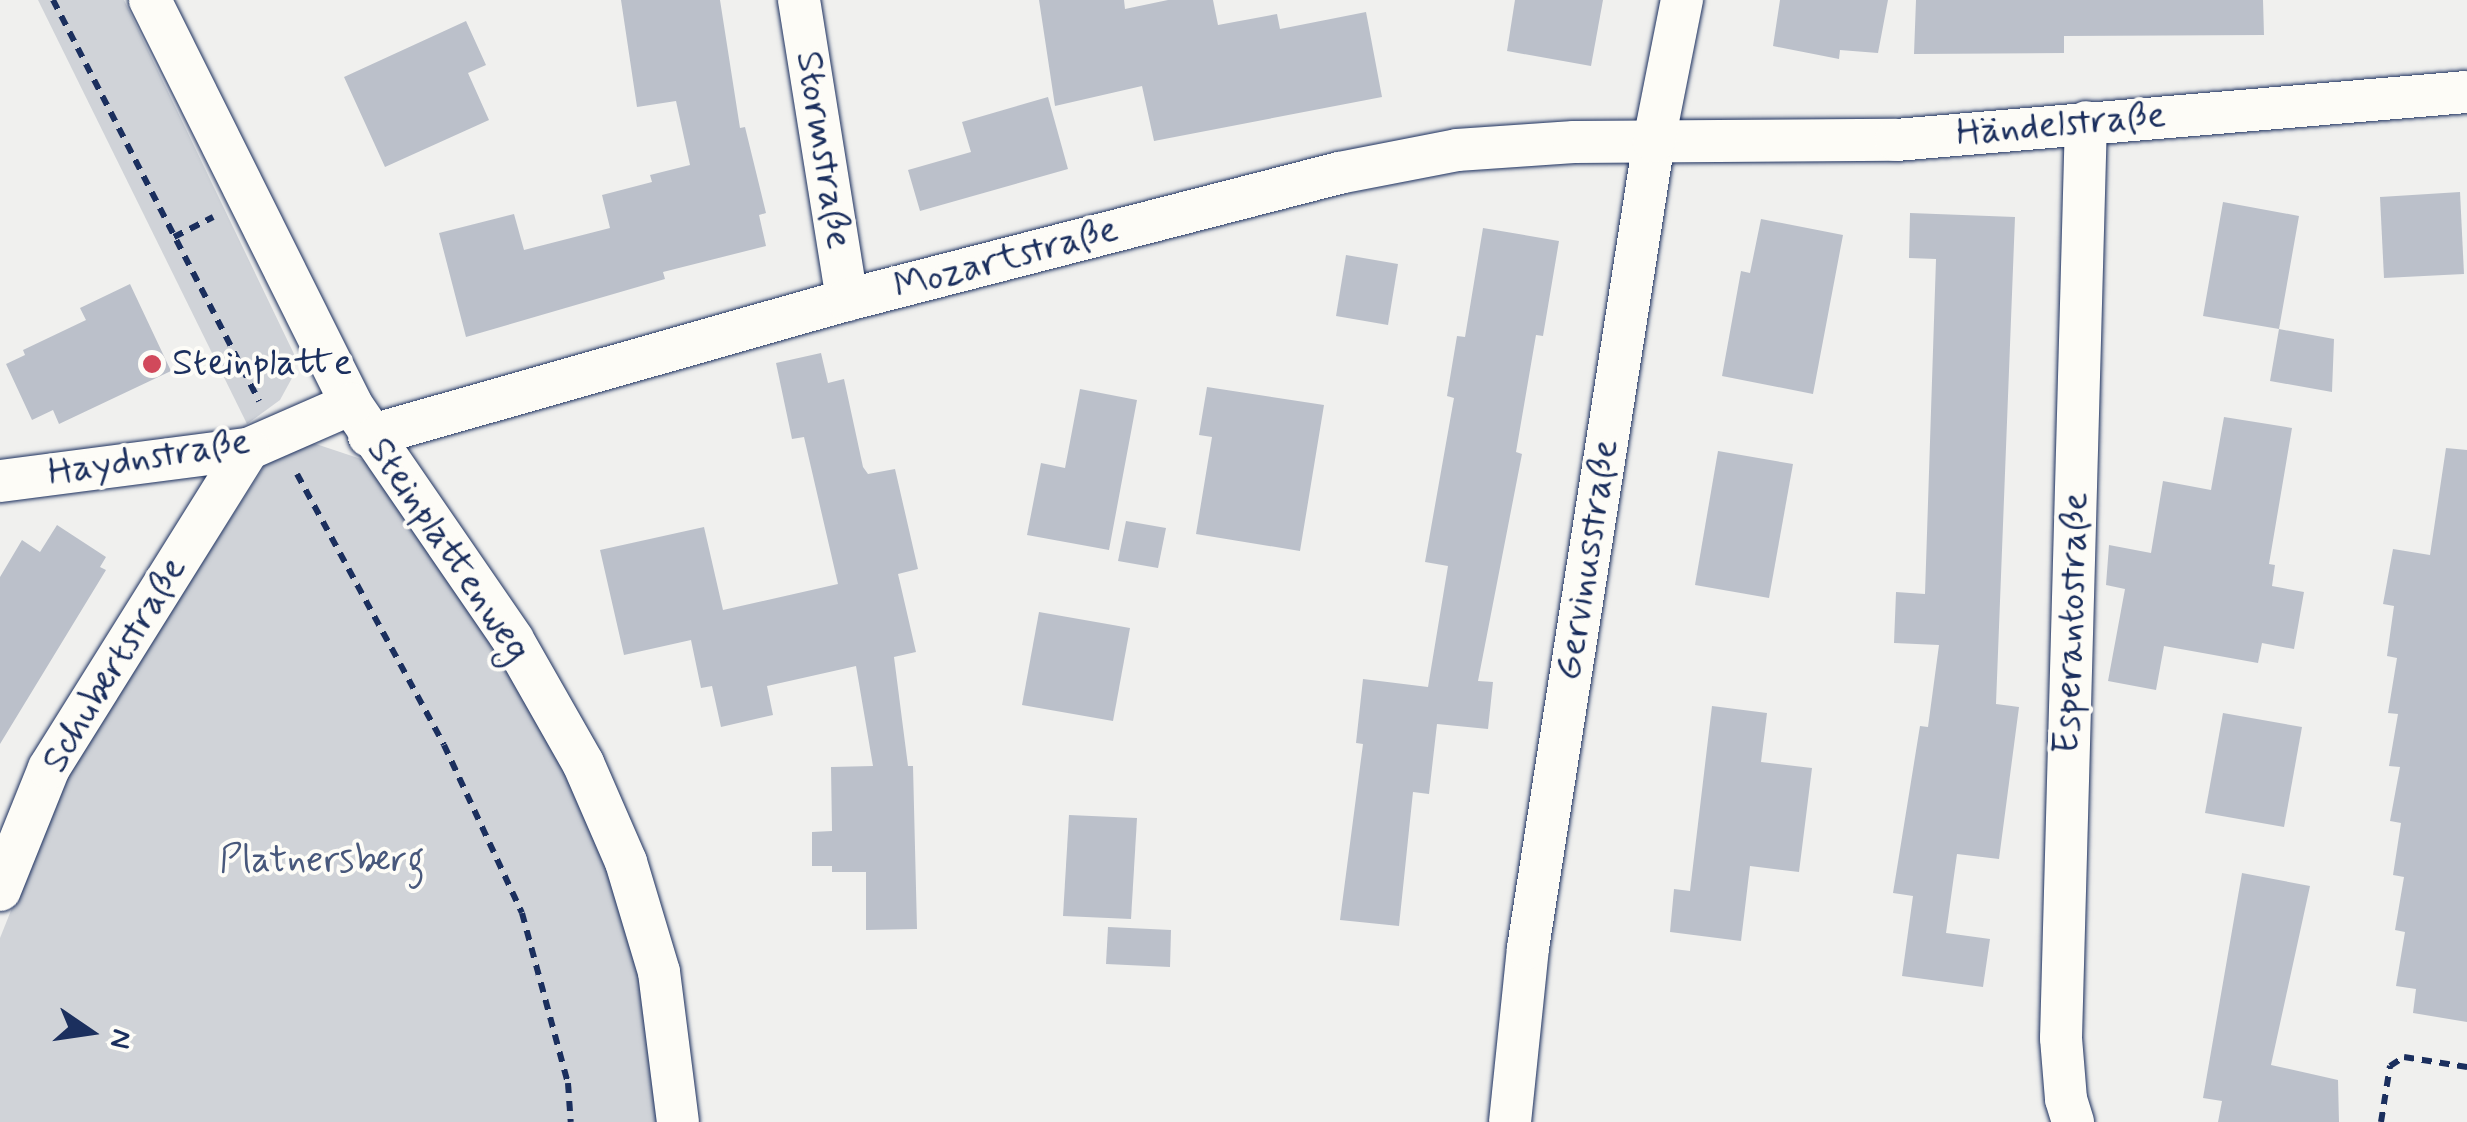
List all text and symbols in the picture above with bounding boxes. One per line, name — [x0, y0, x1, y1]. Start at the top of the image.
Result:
street label: Stormstraße — [785, 48, 861, 252]
street label: Händelstraße — [1954, 93, 2168, 157]
street label: Mozartstraße — [889, 207, 1123, 311]
place label: Steinplatte — [172, 341, 352, 387]
marker: Steinplatte — [141, 353, 163, 375]
street label: Haydnstraße — [45, 420, 253, 496]
street label: Steinplattenweg — [356, 429, 540, 671]
street label: Gervinusstraße — [1546, 436, 1630, 684]
street label: Esperantostraße — [2045, 491, 2099, 755]
street label: Schubertstraße — [33, 549, 197, 781]
park label: Platnersberg — [219, 838, 425, 884]
north arrow — [40, 982, 140, 1082]
text: N — [100, 1026, 140, 1052]

